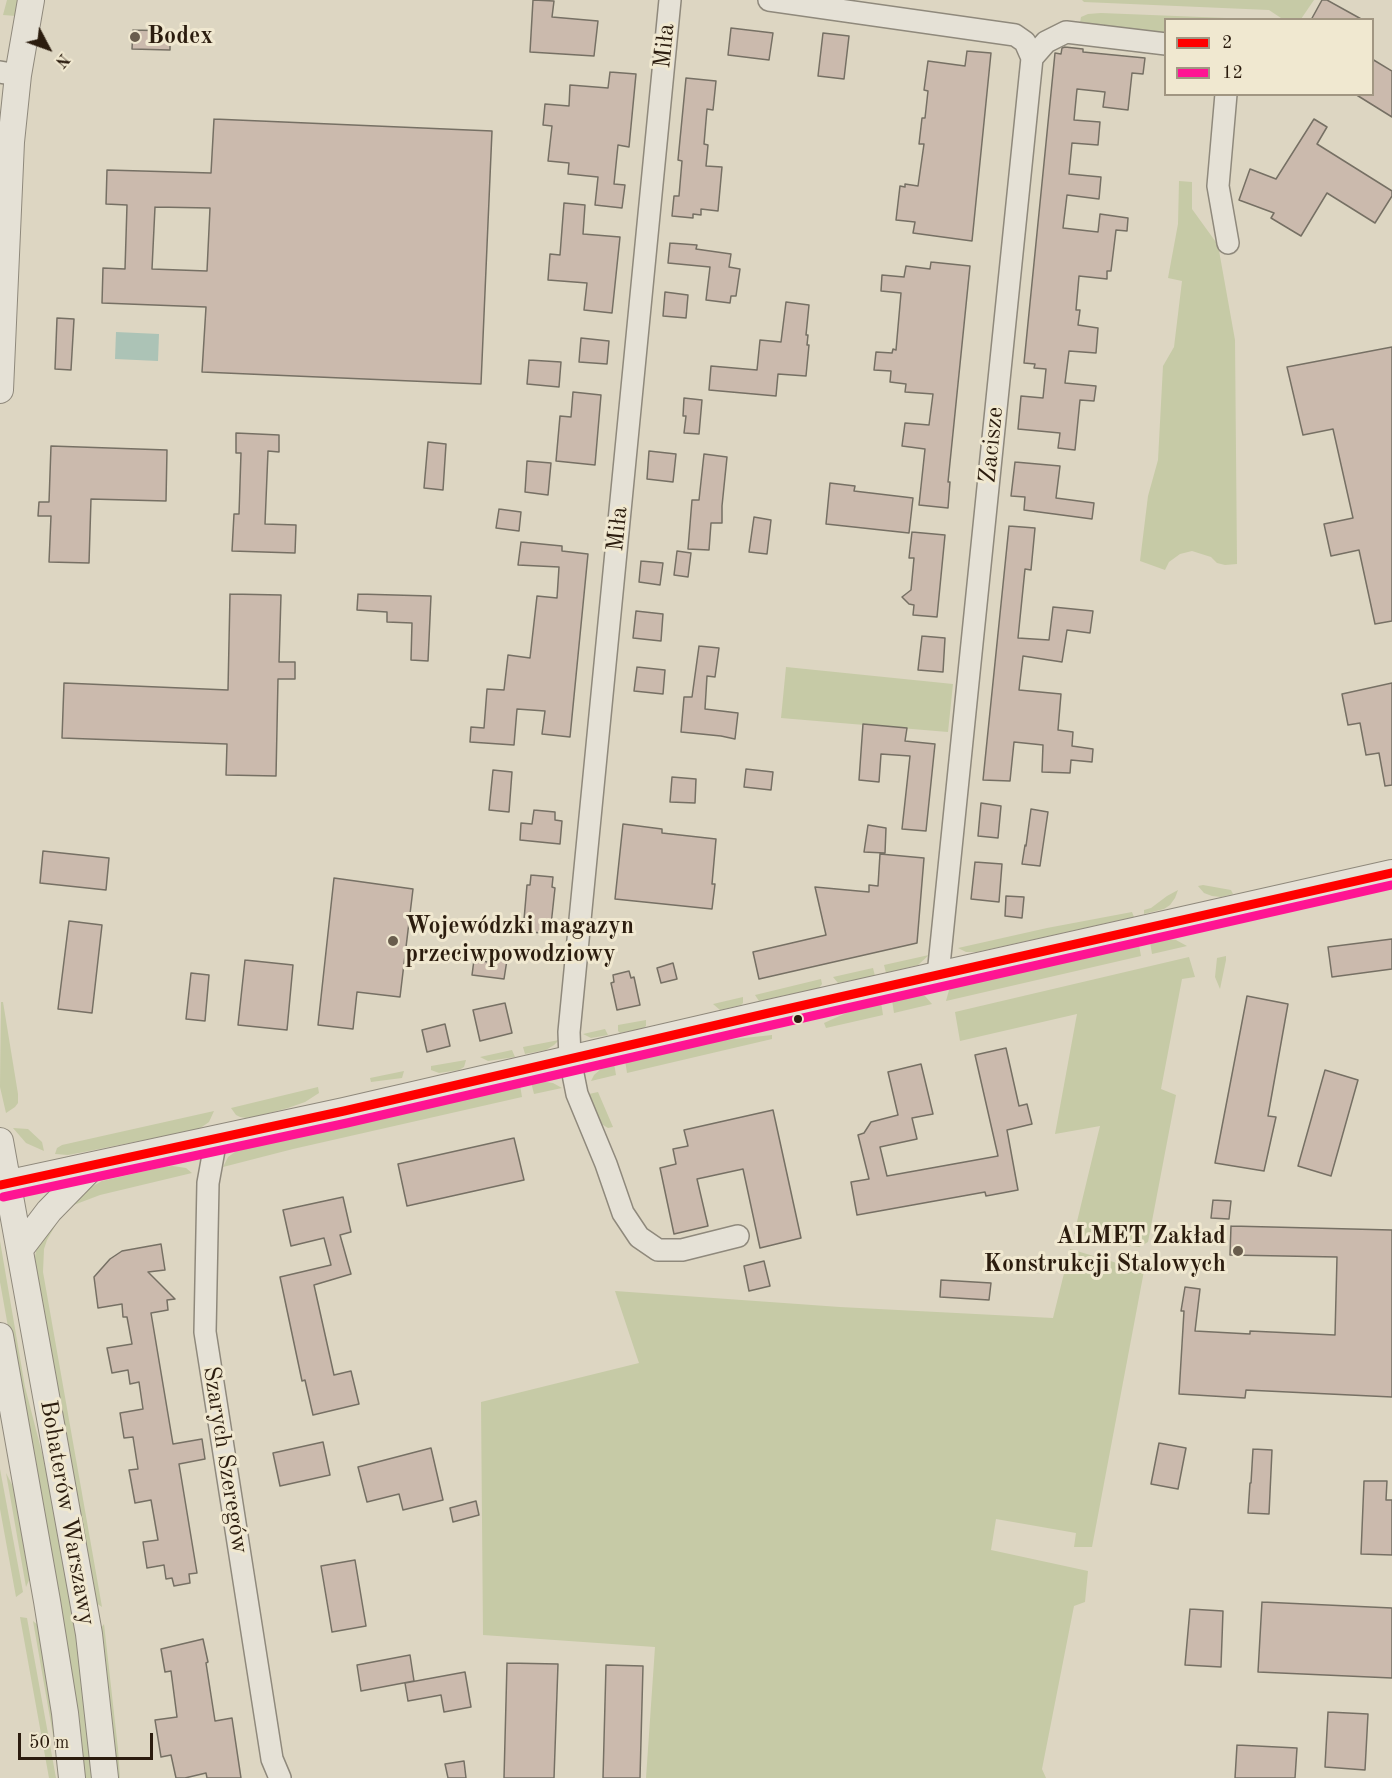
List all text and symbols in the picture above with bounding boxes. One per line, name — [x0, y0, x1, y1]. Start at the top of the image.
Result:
north arrow — [18, 18, 78, 78]
legend — [1164, 18, 1374, 96]
street label: Miła — [648, 22, 682, 70]
place label: Bodex — [147, 23, 213, 51]
marker: Bodex — [128, 30, 142, 44]
text: 2 — [1222, 34, 1232, 52]
text: N — [52, 50, 72, 70]
text: 12 — [1222, 64, 1243, 82]
street label: Zacisze — [974, 405, 1010, 485]
street label: Miła — [601, 505, 635, 553]
place label: Wojewódzki magazyn przeciwpowodziowy — [405, 913, 634, 969]
marker: Wojewódzki magazyn przeciwpowodziowy — [386, 934, 400, 948]
unlabelled marker — [792, 1013, 804, 1025]
place label: ALMET Zakład Konstrukcji Stalowych — [984, 1223, 1226, 1279]
marker: ALMET Zakład Konstrukcji Stalowych — [1231, 1244, 1245, 1258]
street label: Szarych Szeregów — [196, 1364, 254, 1556]
street label: Bohaterów Warszawy — [33, 1398, 101, 1628]
scale bar — [21, 1721, 156, 1759]
text: 50 m — [29, 1734, 69, 1752]

